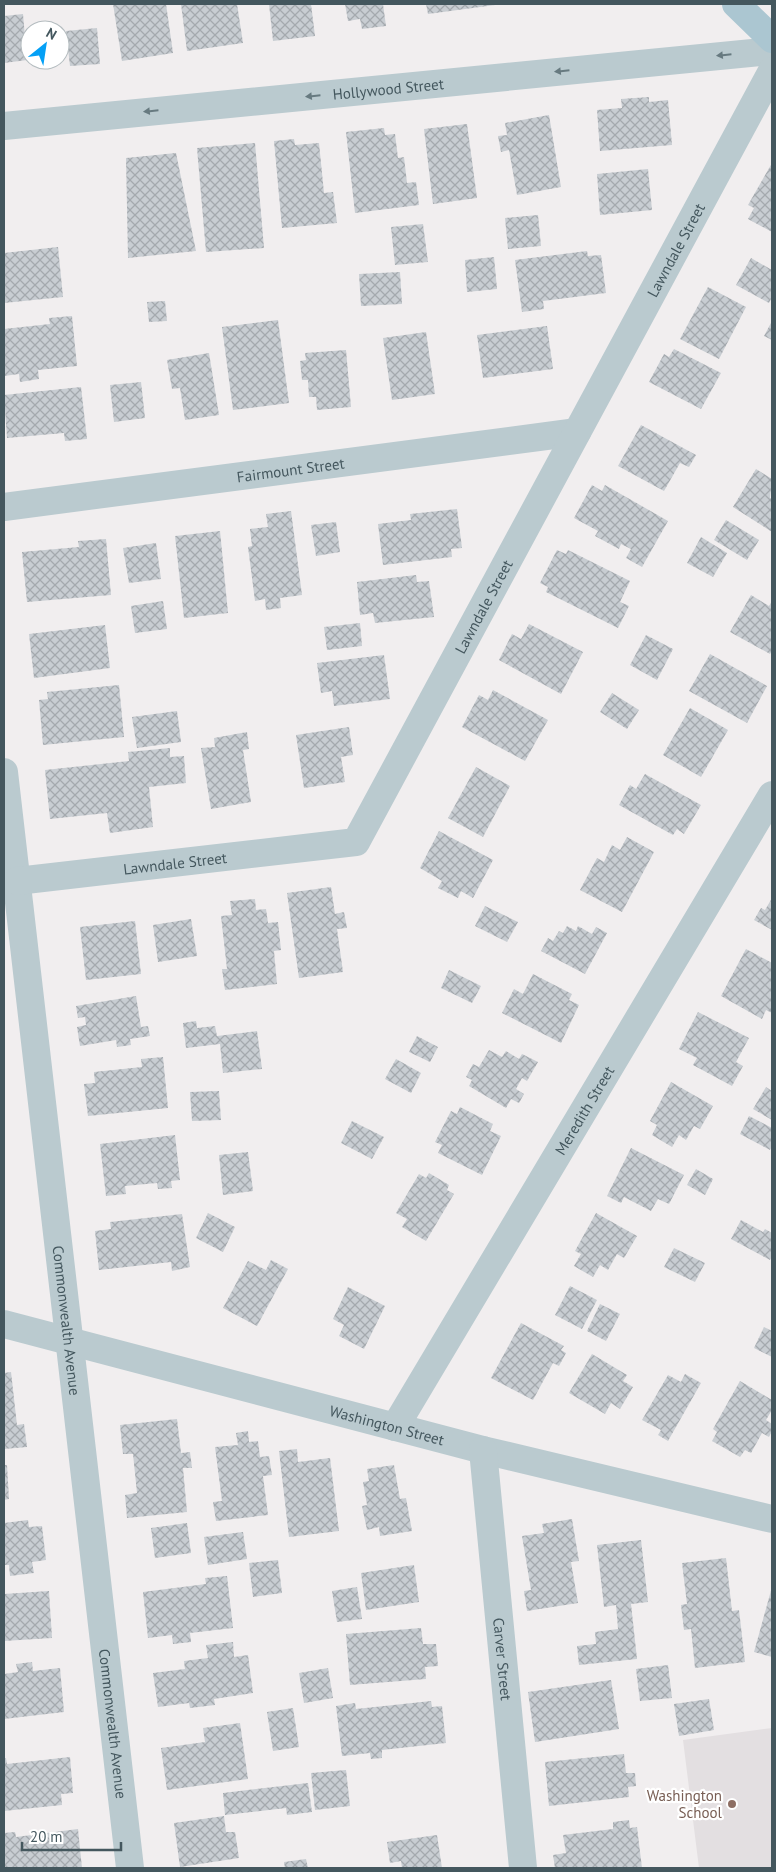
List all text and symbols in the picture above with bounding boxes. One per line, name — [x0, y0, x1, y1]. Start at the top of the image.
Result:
north arrow — [20, 20, 70, 70]
text: N — [43, 24, 60, 44]
one-way arrow — [715, 52, 731, 60]
one-way arrow — [554, 67, 570, 75]
street label: Hollywood Street — [332, 74, 445, 103]
one-way arrow — [305, 92, 321, 100]
one-way arrow — [143, 108, 159, 116]
street label: Lawndale Street — [642, 200, 709, 300]
street label: Fairmount Street — [236, 453, 346, 486]
street label: Lawndale Street — [450, 556, 516, 657]
street label: Lawndale Street — [122, 847, 228, 878]
street label: Meredith Street — [550, 1062, 618, 1158]
street label: Commonwealth Avenue — [49, 1244, 85, 1396]
street label: Washington Street — [328, 1401, 446, 1449]
street label: Carver Street — [490, 1617, 516, 1701]
street label: Commonwealth Avenue — [95, 1648, 131, 1800]
place label: Washington School — [647, 1786, 723, 1822]
marker: Washington School — [726, 1798, 738, 1810]
scale bar — [22, 1820, 121, 1852]
text: 20 m — [30, 1827, 63, 1846]

